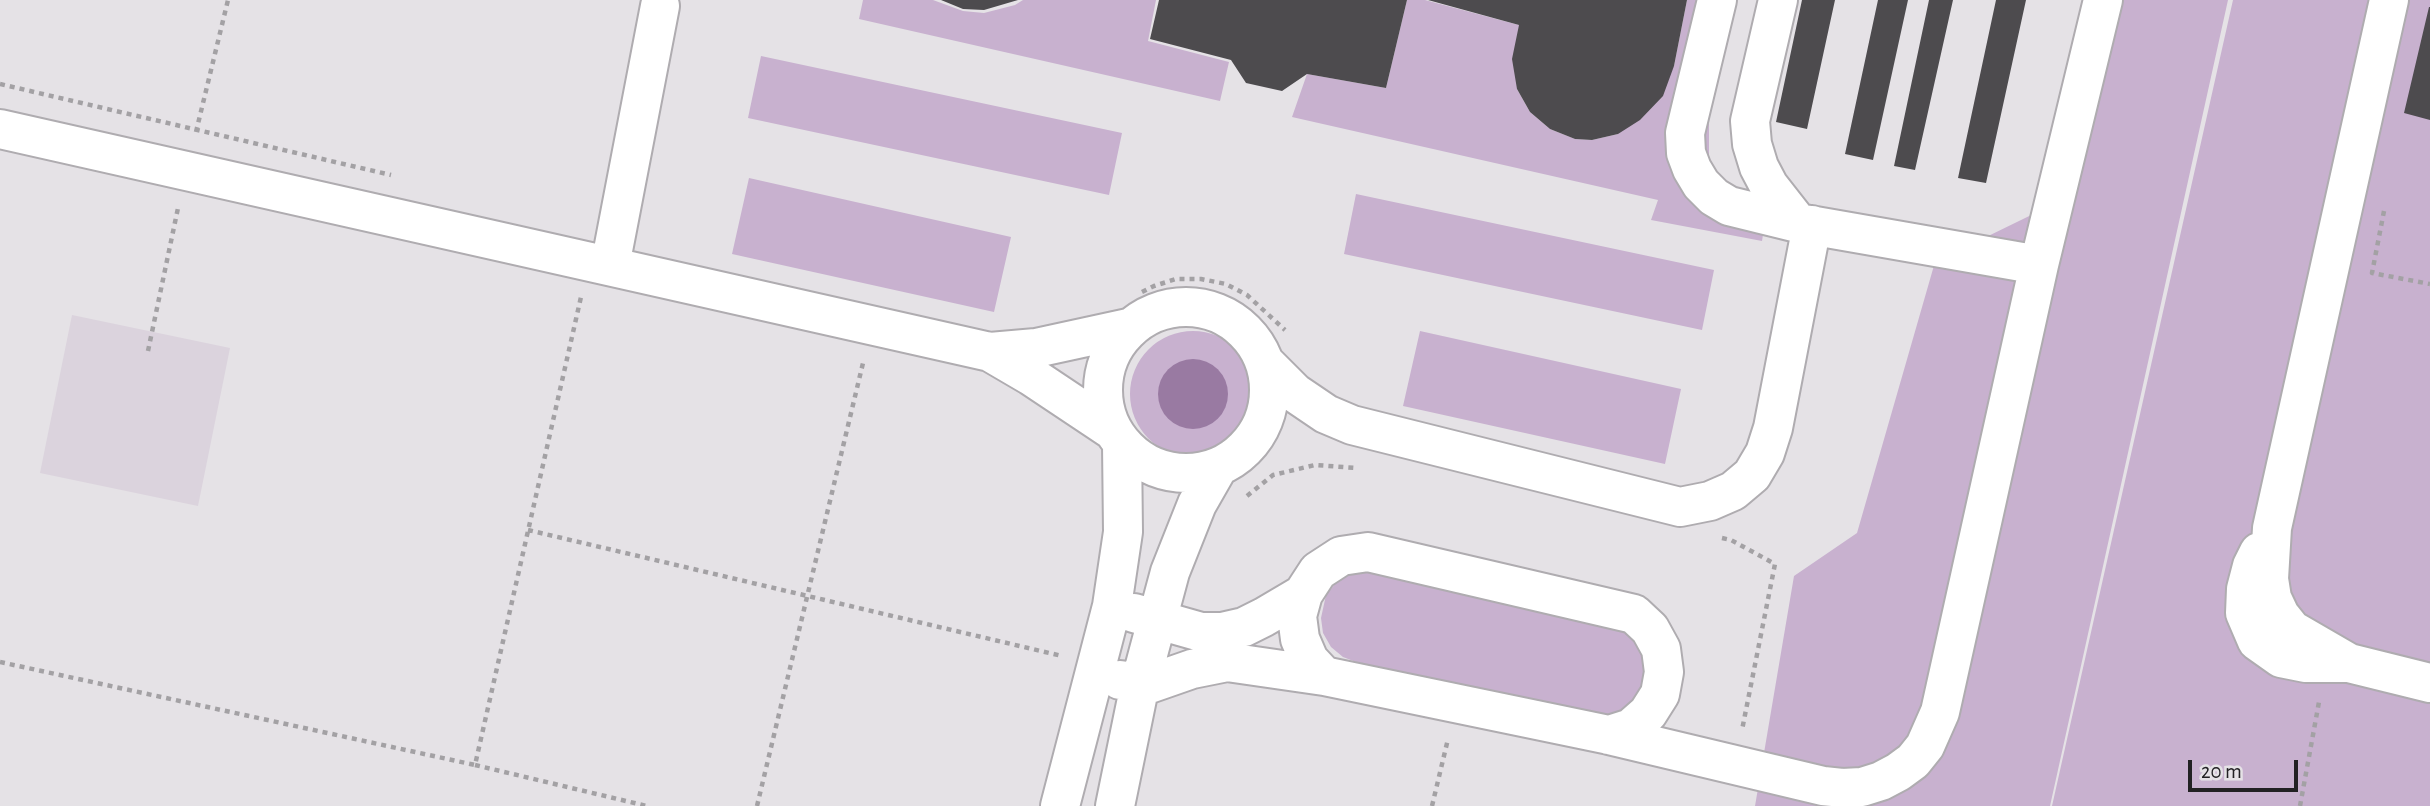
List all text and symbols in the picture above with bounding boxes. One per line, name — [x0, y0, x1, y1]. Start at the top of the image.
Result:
scale bar — [2192, 746, 2302, 790]
text: 20 m — [2201, 761, 2242, 782]

